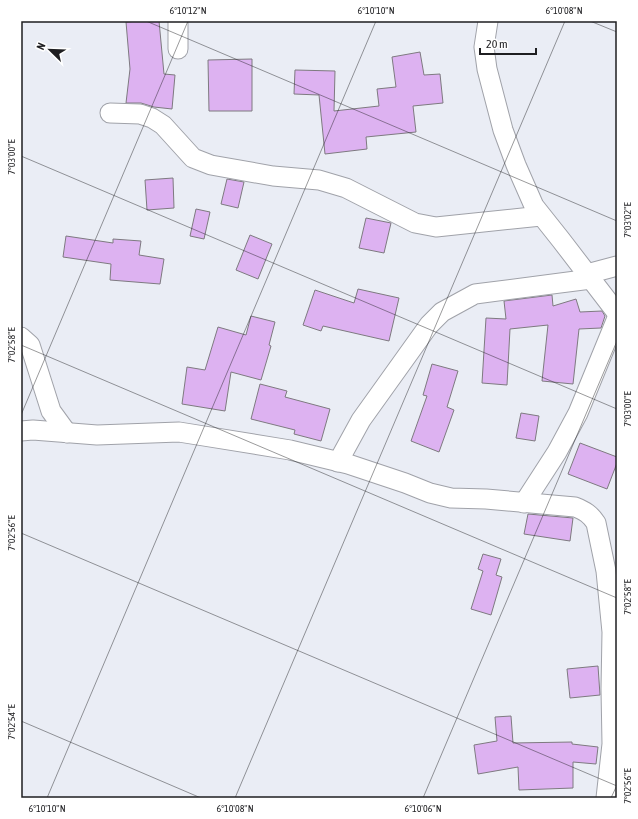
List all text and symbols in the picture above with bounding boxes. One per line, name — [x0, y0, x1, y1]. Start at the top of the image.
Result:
text: 6°10'12"N — [169, 5, 207, 16]
text: 6°10'10"N — [357, 5, 395, 16]
text: 6°10'08"N — [545, 5, 583, 16]
north arrow — [30, 30, 70, 70]
scale bar — [480, 30, 536, 56]
text: 20 m — [486, 37, 508, 51]
text: N — [34, 41, 48, 51]
text: 7°03'00"E — [6, 139, 17, 175]
text: 7°03'02"E — [622, 202, 633, 238]
text: 7°02'58"E — [6, 327, 17, 363]
text: 7°03'00"E — [622, 391, 633, 427]
text: 7°02'56"E — [6, 515, 17, 551]
text: 7°02'58"E — [622, 579, 633, 615]
text: 7°02'54"E — [6, 704, 17, 740]
text: 7°02'56"E — [622, 768, 633, 804]
text: 6°10'10"N — [28, 803, 66, 814]
text: 6°10'08"N — [216, 803, 254, 814]
text: 6°10'06"N — [404, 803, 442, 814]

